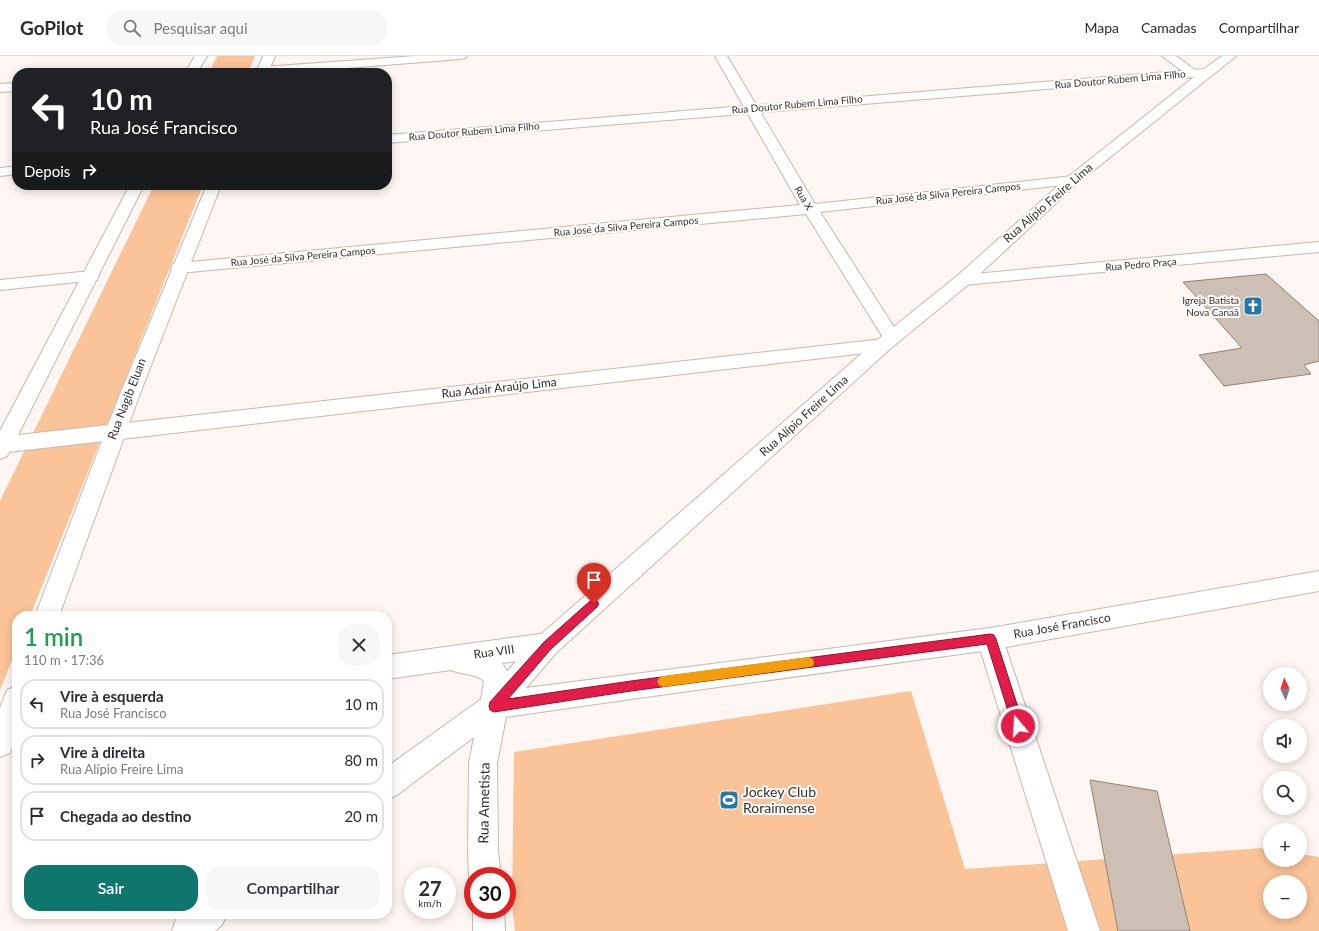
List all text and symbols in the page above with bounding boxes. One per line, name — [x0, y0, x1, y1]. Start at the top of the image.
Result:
search box — [107, 10, 387, 46]
text: GoPilot — [20, 16, 83, 39]
icon: search — [121, 17, 143, 39]
text: Pesquisar aqui — [153, 19, 248, 37]
text: Mapa — [1084, 19, 1119, 36]
text: Camadas — [1141, 19, 1197, 36]
text: Compartilhar — [1219, 19, 1299, 36]
street label: Rua Doutor Rubem Lima Filho — [1054, 67, 1186, 91]
text: 10 m — [90, 82, 153, 116]
icon: left — [24, 84, 76, 136]
street label: Rua Doutor Rubem Lima Filho — [731, 92, 863, 116]
text: Rua José Francisco — [90, 116, 238, 138]
street label: Rua Doutor Rubem Lima Filho — [408, 119, 540, 143]
icon: right — [78, 160, 100, 182]
street label: Rua Alípio Freire Lima — [1000, 160, 1096, 246]
text: Depois — [24, 162, 70, 180]
street label: Rua José da Silva Pereira Campos — [875, 179, 1021, 207]
street label: Rua X — [792, 184, 816, 213]
street label: Rua José da Silva Pereira Campos — [553, 214, 699, 238]
street label: Rua José da Silva Pereira Campos — [230, 244, 376, 268]
street label: Rua Pedro Praça — [1105, 255, 1177, 273]
place label: Igreja Batista Nova Canaã — [1182, 294, 1239, 318]
church icon: Igreja Batista Nova Canaã — [1242, 295, 1264, 317]
street label: Rua Nagib Eluan — [104, 356, 149, 442]
street label: Rua Alípio Freire Lima — [756, 372, 851, 459]
street label: Rua Adair Araújo Lima — [441, 374, 557, 401]
pin — [577, 563, 611, 604]
icon: arrive — [583, 569, 605, 591]
street label: Rua José Francisco — [1012, 610, 1112, 641]
text: 1 min — [24, 622, 83, 651]
button: close — [338, 624, 380, 666]
street label: Rua VIII — [473, 641, 515, 662]
text: 110 m · 17:36 — [24, 652, 104, 668]
north arrow — [1263, 667, 1307, 711]
map controls — [1263, 667, 1307, 919]
text: Vire à esquerda — [60, 687, 164, 705]
icon: left — [26, 693, 48, 715]
text: 10 m — [344, 695, 378, 713]
text: Rua José Francisco — [60, 705, 167, 721]
position arrow — [997, 705, 1039, 747]
button: sound — [1263, 719, 1307, 763]
text: Vire à direita — [60, 743, 145, 761]
icon: right — [26, 749, 48, 771]
text: 80 m — [344, 751, 378, 769]
text: Rua Alípio Freire Lima — [60, 761, 183, 777]
street label: Rua Ametista — [474, 762, 493, 844]
button: search — [1263, 771, 1307, 815]
place label: Jockey Club Roraimense — [743, 783, 816, 816]
sports icon: Jockey Club Roraimense — [718, 789, 740, 811]
icon: arrive — [26, 805, 48, 827]
text: Chegada ao destino — [60, 807, 191, 825]
text: 20 m — [344, 807, 378, 825]
button: + — [1263, 823, 1307, 867]
button: Sair — [24, 865, 198, 911]
button: Compartilhar — [206, 865, 380, 911]
speed limit sign: 30 — [464, 867, 516, 919]
button: − — [1263, 875, 1307, 919]
text: 27 — [418, 876, 442, 900]
text: km/h — [418, 897, 442, 909]

